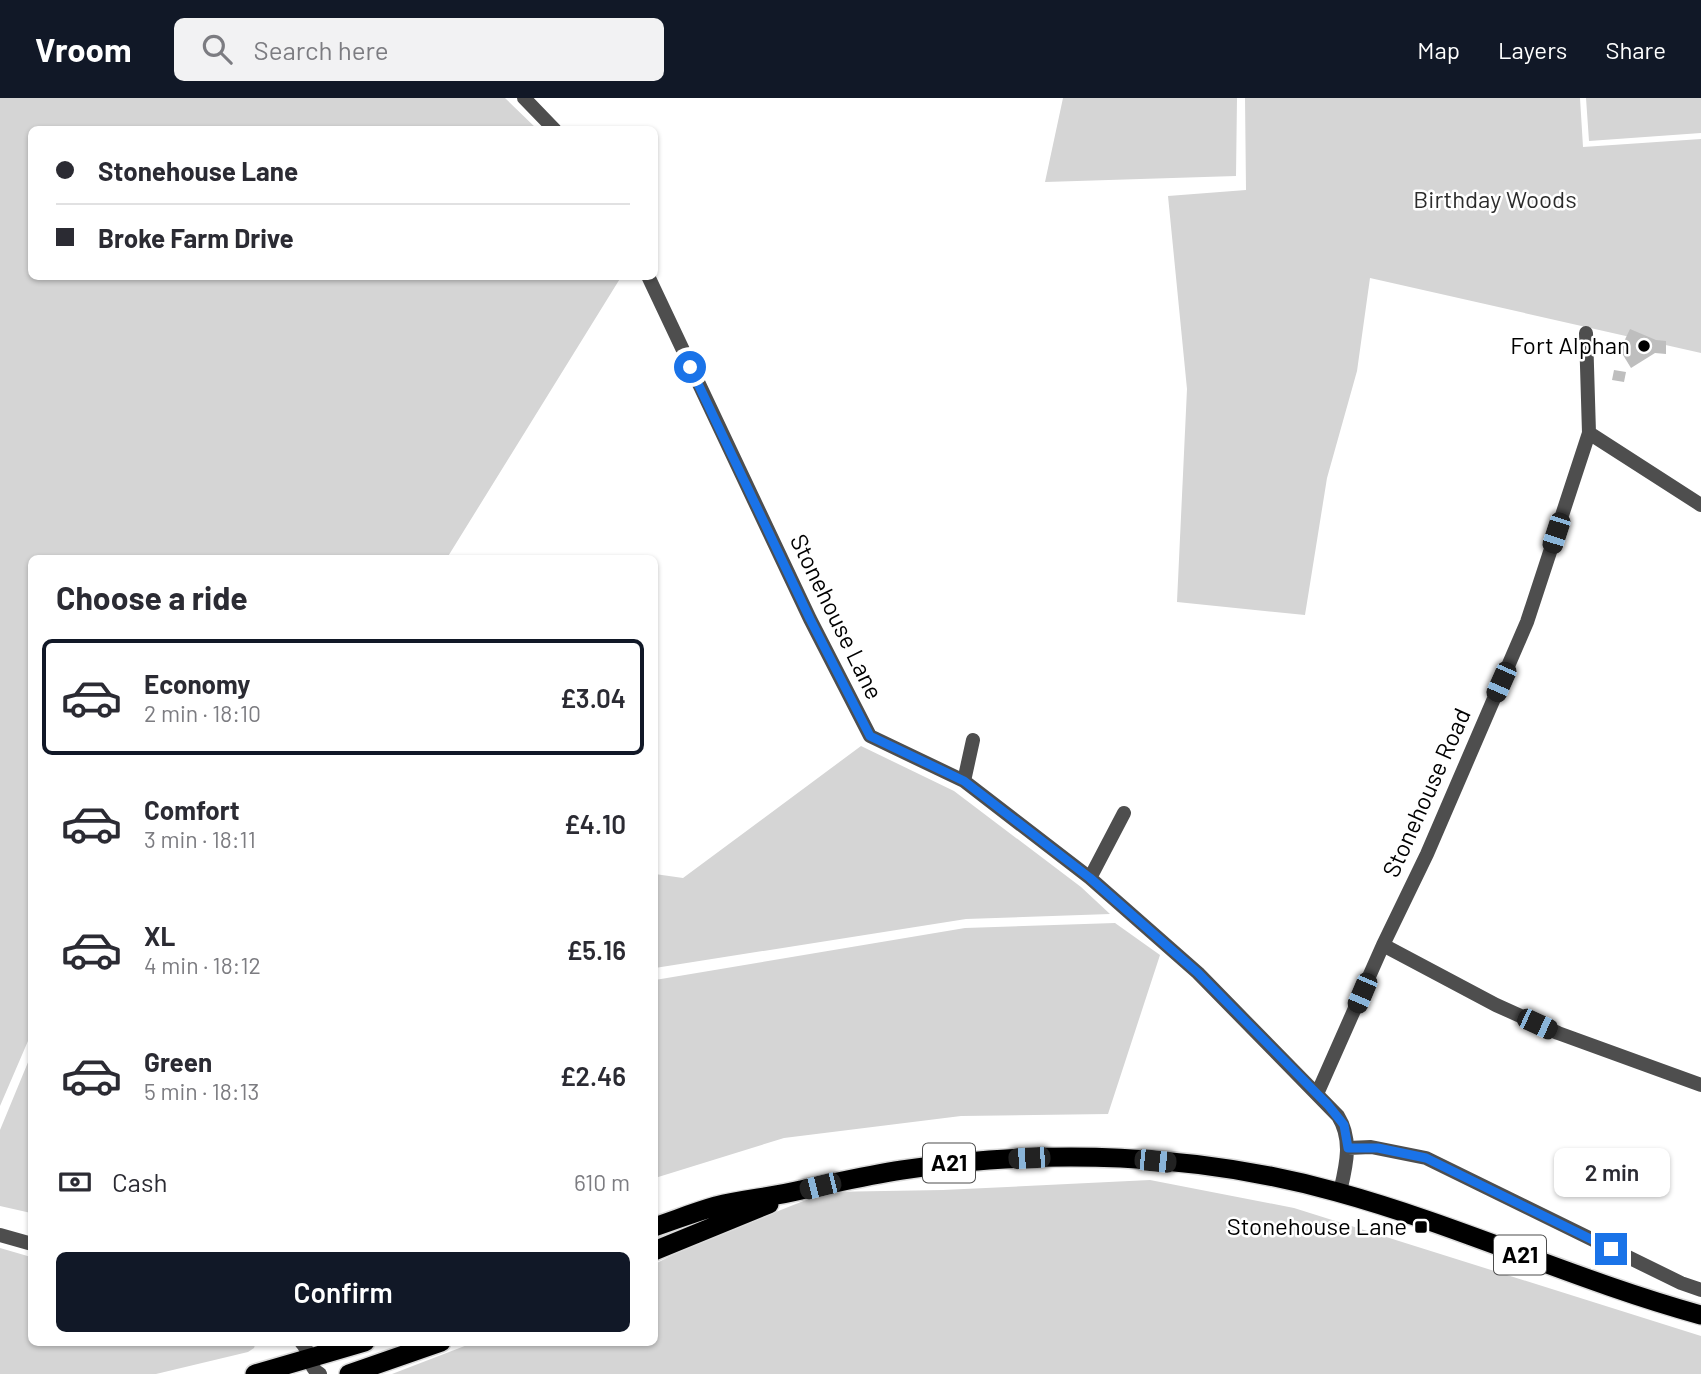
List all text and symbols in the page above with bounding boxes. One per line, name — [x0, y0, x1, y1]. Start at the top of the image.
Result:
search box — [174, 18, 664, 81]
text: Vroom — [35, 29, 132, 69]
icon: search — [198, 30, 236, 68]
text: Search here — [254, 34, 389, 65]
text: Map — [1417, 35, 1460, 64]
text: Layers — [1498, 35, 1567, 64]
text: Share — [1605, 35, 1666, 64]
text: Stonehouse Lane — [98, 155, 298, 186]
park label: Birthday Woods — [1413, 184, 1577, 213]
text: Broke Farm Drive — [98, 222, 294, 253]
place label: Fort Alphan — [1510, 330, 1630, 359]
marker: Fort Alphan — [1636, 338, 1652, 354]
route start — [674, 351, 706, 383]
car — [1540, 510, 1573, 556]
street label: Stonehouse Lane — [785, 529, 890, 704]
text: Choose a ride — [56, 578, 248, 616]
car — [1483, 659, 1520, 705]
icon: car — [60, 666, 123, 729]
text: Economy — [144, 668, 250, 699]
text: £3.04 — [560, 682, 626, 713]
text: 2 min · 18:10 — [144, 699, 261, 727]
street label: Stonehouse Road — [1375, 703, 1476, 881]
icon: car — [60, 792, 123, 855]
text: Comfort — [144, 794, 240, 825]
text: £4.10 — [564, 808, 626, 839]
text: 3 min · 18:11 — [144, 825, 256, 853]
icon: car — [60, 918, 123, 981]
text: XL — [144, 920, 175, 951]
text: £5.16 — [566, 934, 626, 965]
text: 4 min · 18:12 — [144, 951, 261, 979]
car — [1345, 970, 1380, 1016]
car — [1514, 1006, 1561, 1042]
icon: car — [60, 1044, 123, 1107]
text: Green — [144, 1046, 212, 1077]
text: £2.46 — [560, 1060, 626, 1091]
text: 5 min · 18:13 — [144, 1077, 259, 1105]
road number: A21 — [923, 1144, 975, 1182]
car — [1008, 1146, 1051, 1170]
car — [1134, 1148, 1177, 1174]
callout: 2 min — [1553, 1148, 1669, 1196]
text: 2 min — [1585, 1158, 1639, 1186]
icon: cash — [56, 1163, 94, 1201]
text: Cash — [112, 1166, 167, 1197]
text: 610 m — [574, 1168, 630, 1196]
car — [798, 1171, 843, 1201]
place label: Stonehouse Lane — [1227, 1211, 1407, 1240]
marker: Stonehouse Lane — [1413, 1219, 1429, 1235]
route end — [1595, 1233, 1627, 1265]
road number: A21 — [1494, 1236, 1546, 1274]
button: Confirm — [56, 1252, 630, 1332]

